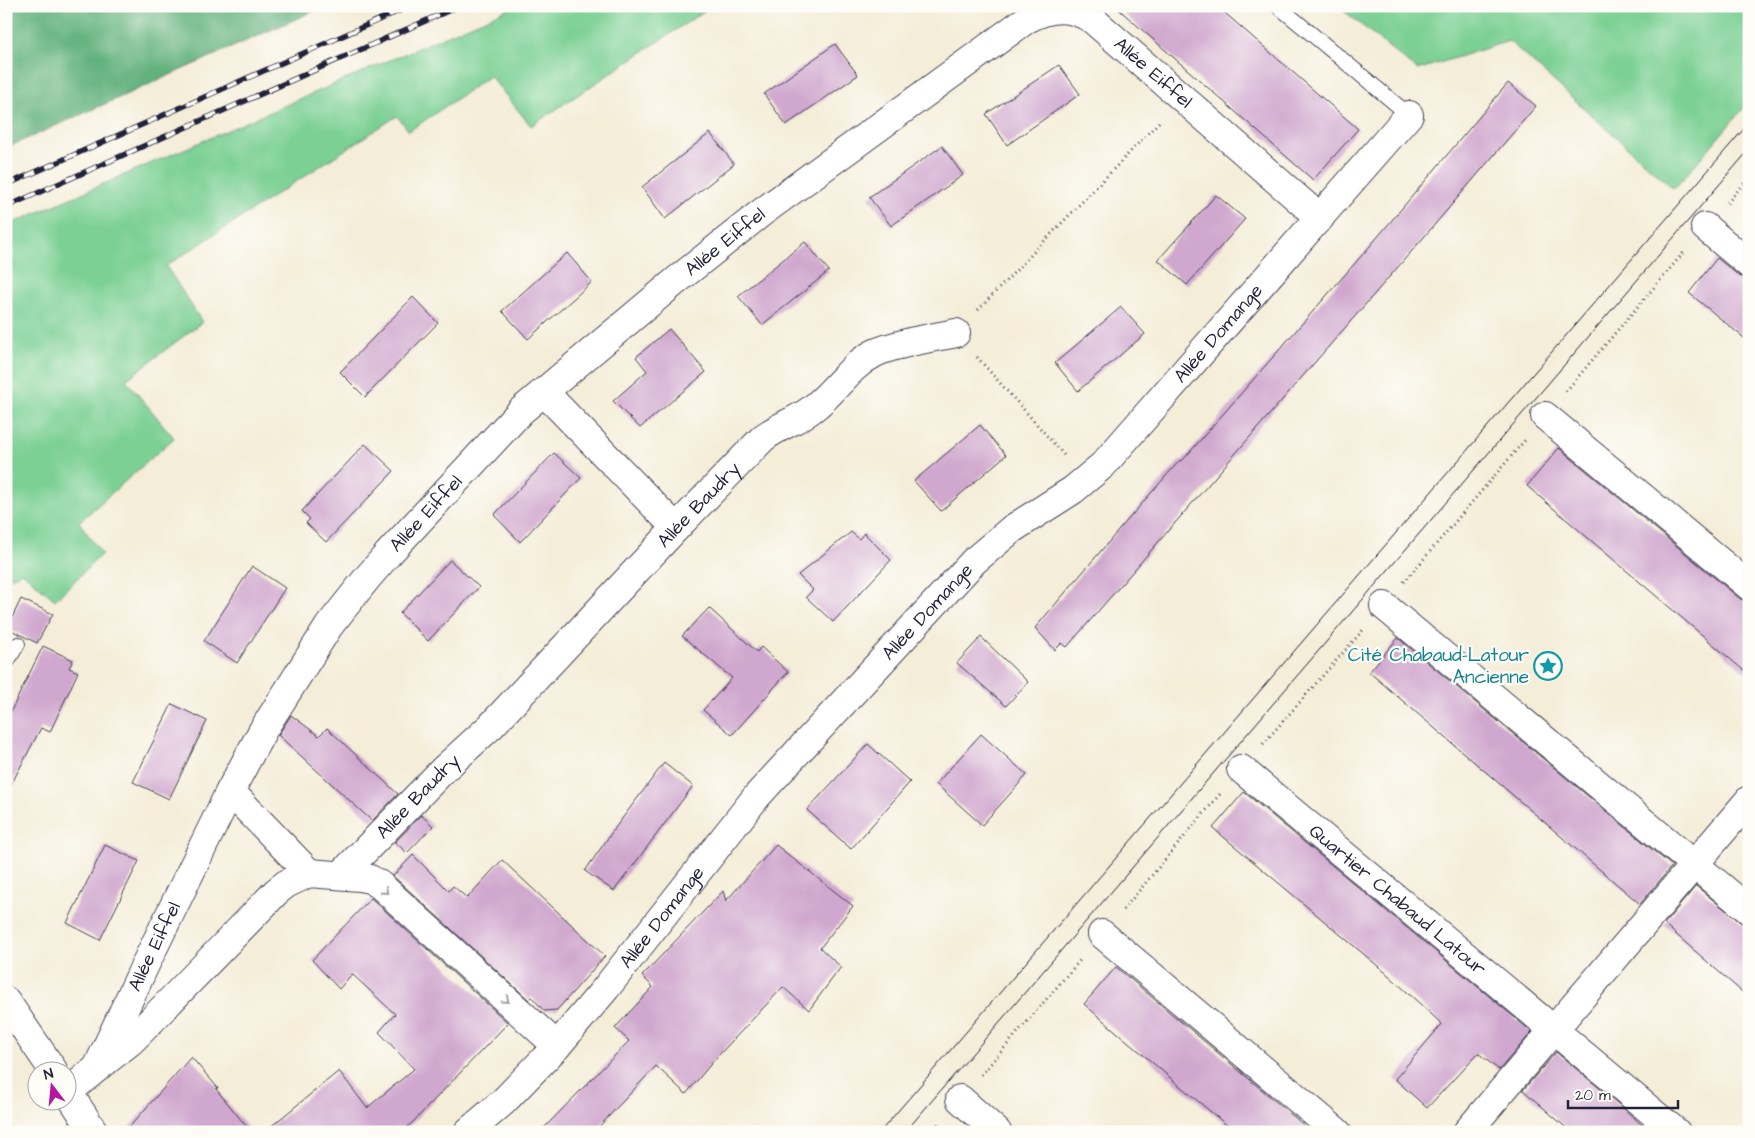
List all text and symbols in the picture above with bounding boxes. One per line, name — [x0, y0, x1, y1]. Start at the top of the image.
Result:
street label: Allée Eiffel — [1108, 31, 1198, 114]
street label: Allée Eiffel — [679, 201, 771, 282]
street label: Allée Domange — [1167, 278, 1269, 389]
street label: Allée Baudry — [651, 455, 748, 554]
street label: Allée Eiffel — [383, 469, 468, 558]
street label: Allée Domange — [875, 557, 979, 666]
place label: Cité Chabaud-Latour Ancienne — [1348, 642, 1530, 691]
place icon: Cité Chabaud-Latour Ancienne — [1533, 651, 1563, 681]
street label: Allée Baudry — [370, 747, 467, 845]
street label: Quartier Chabaud Latour — [1303, 818, 1492, 982]
street label: Allée Domange — [613, 860, 711, 974]
one-way arrow — [380, 885, 389, 894]
street label: Allée Eiffel — [121, 897, 187, 996]
one-way arrow — [500, 994, 509, 1003]
north arrow — [28, 1060, 78, 1110]
text: N — [42, 1064, 56, 1085]
scale bar — [1568, 1078, 1678, 1110]
text: 20 m — [1575, 1085, 1611, 1106]

